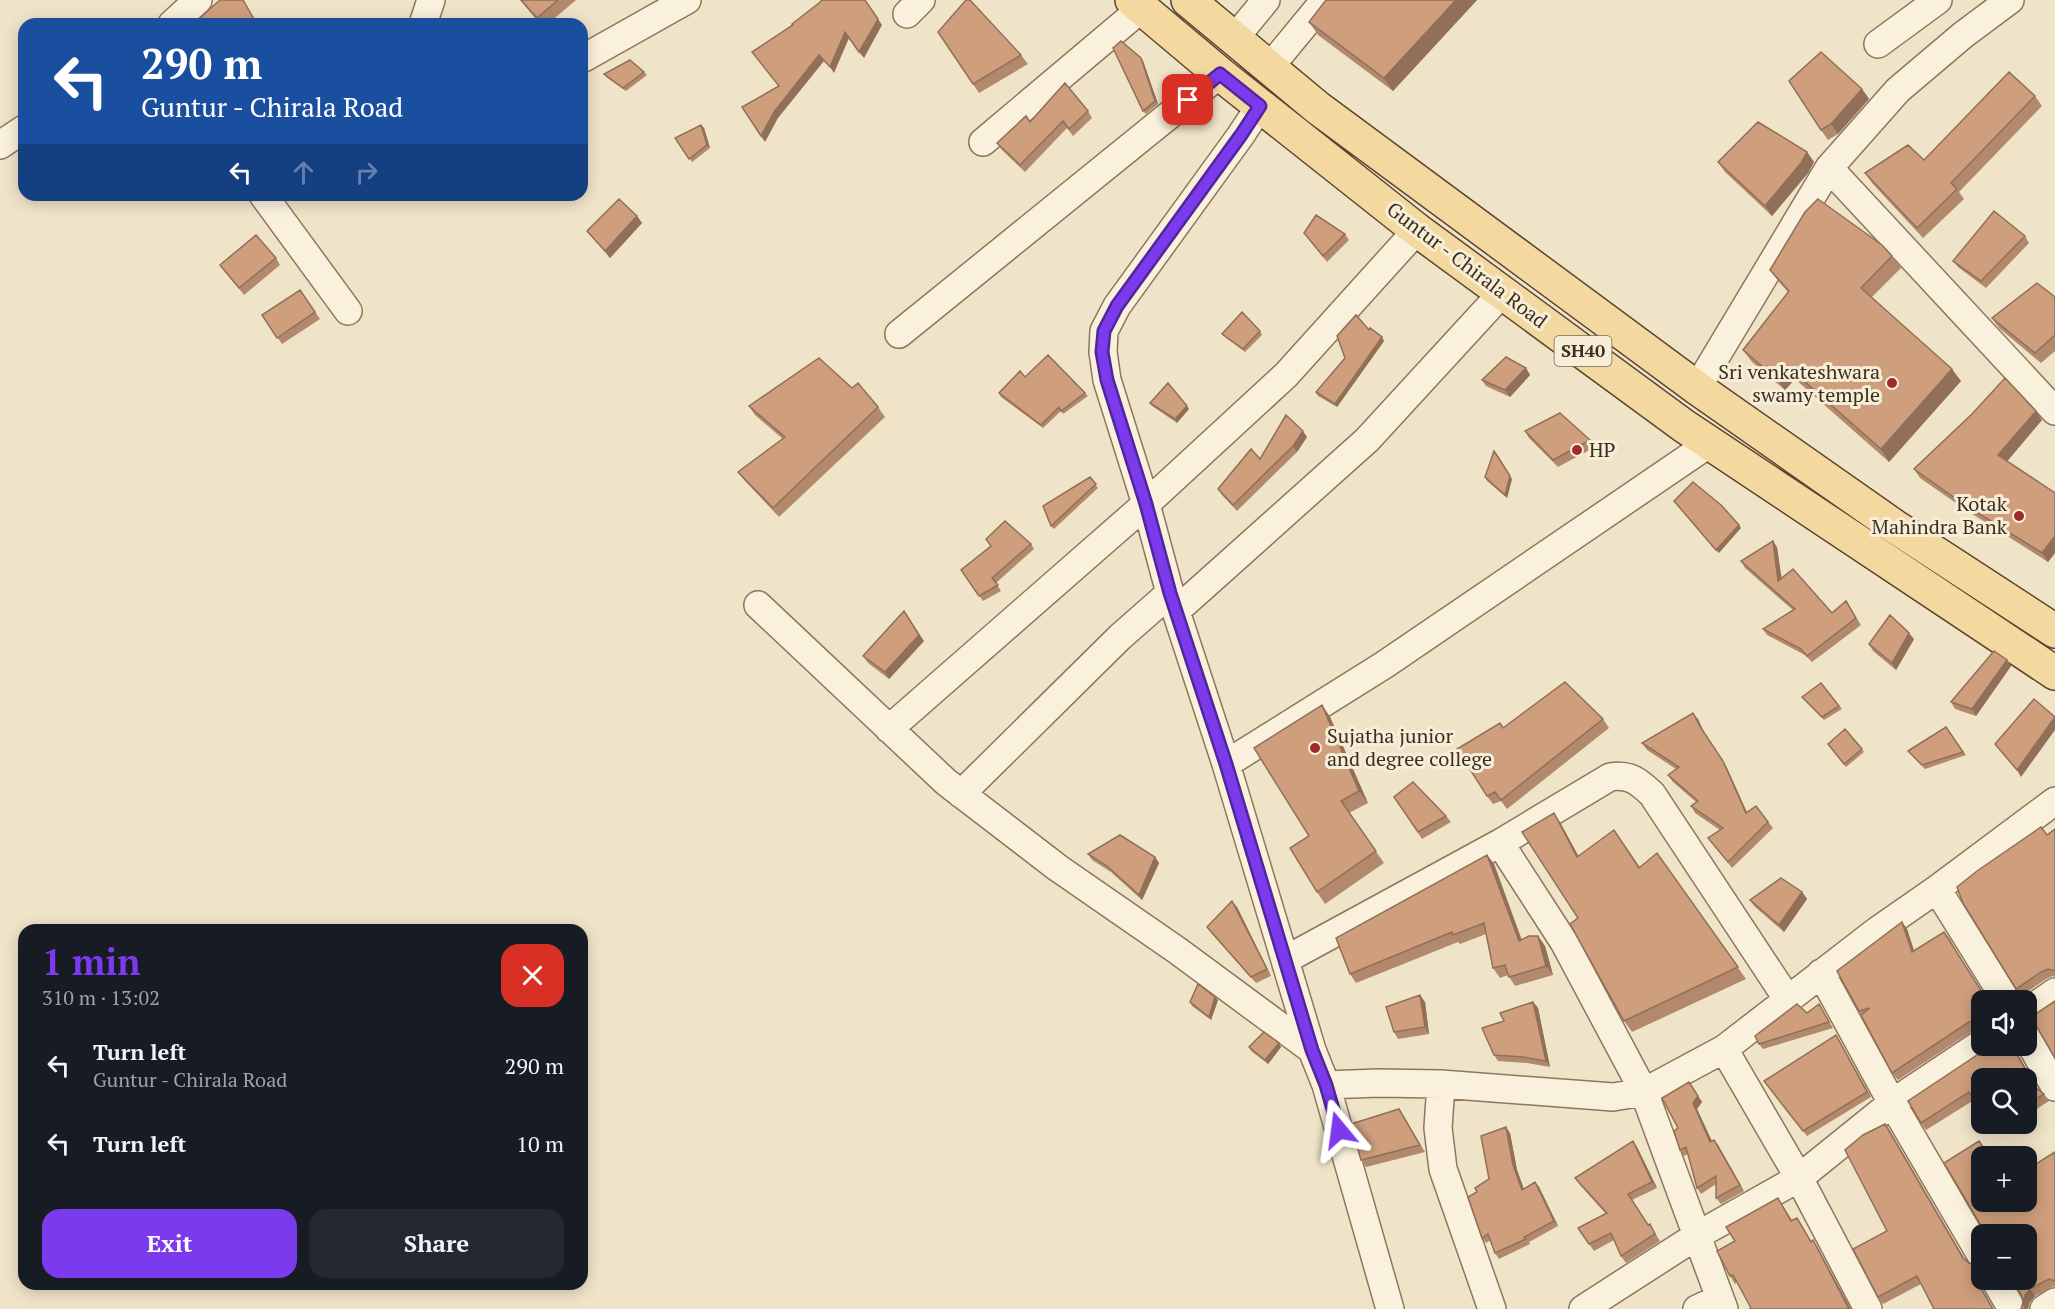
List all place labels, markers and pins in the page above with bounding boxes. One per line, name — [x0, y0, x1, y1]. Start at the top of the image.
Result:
pin — [1162, 74, 1213, 125]
place label: Sri venkateshwara swamy temple — [1718, 358, 1880, 408]
marker: Sri venkateshwara swamy temple — [1885, 376, 1899, 390]
place label: HP — [1589, 436, 1616, 463]
marker: HP — [1570, 443, 1584, 457]
place label: Kotak Mahindra Bank — [1872, 490, 2008, 540]
marker: Kotak Mahindra Bank — [2012, 509, 2026, 523]
place label: Sujatha junior and degree college — [1327, 722, 1492, 772]
marker: Sujatha junior and degree college — [1308, 741, 1322, 755]

